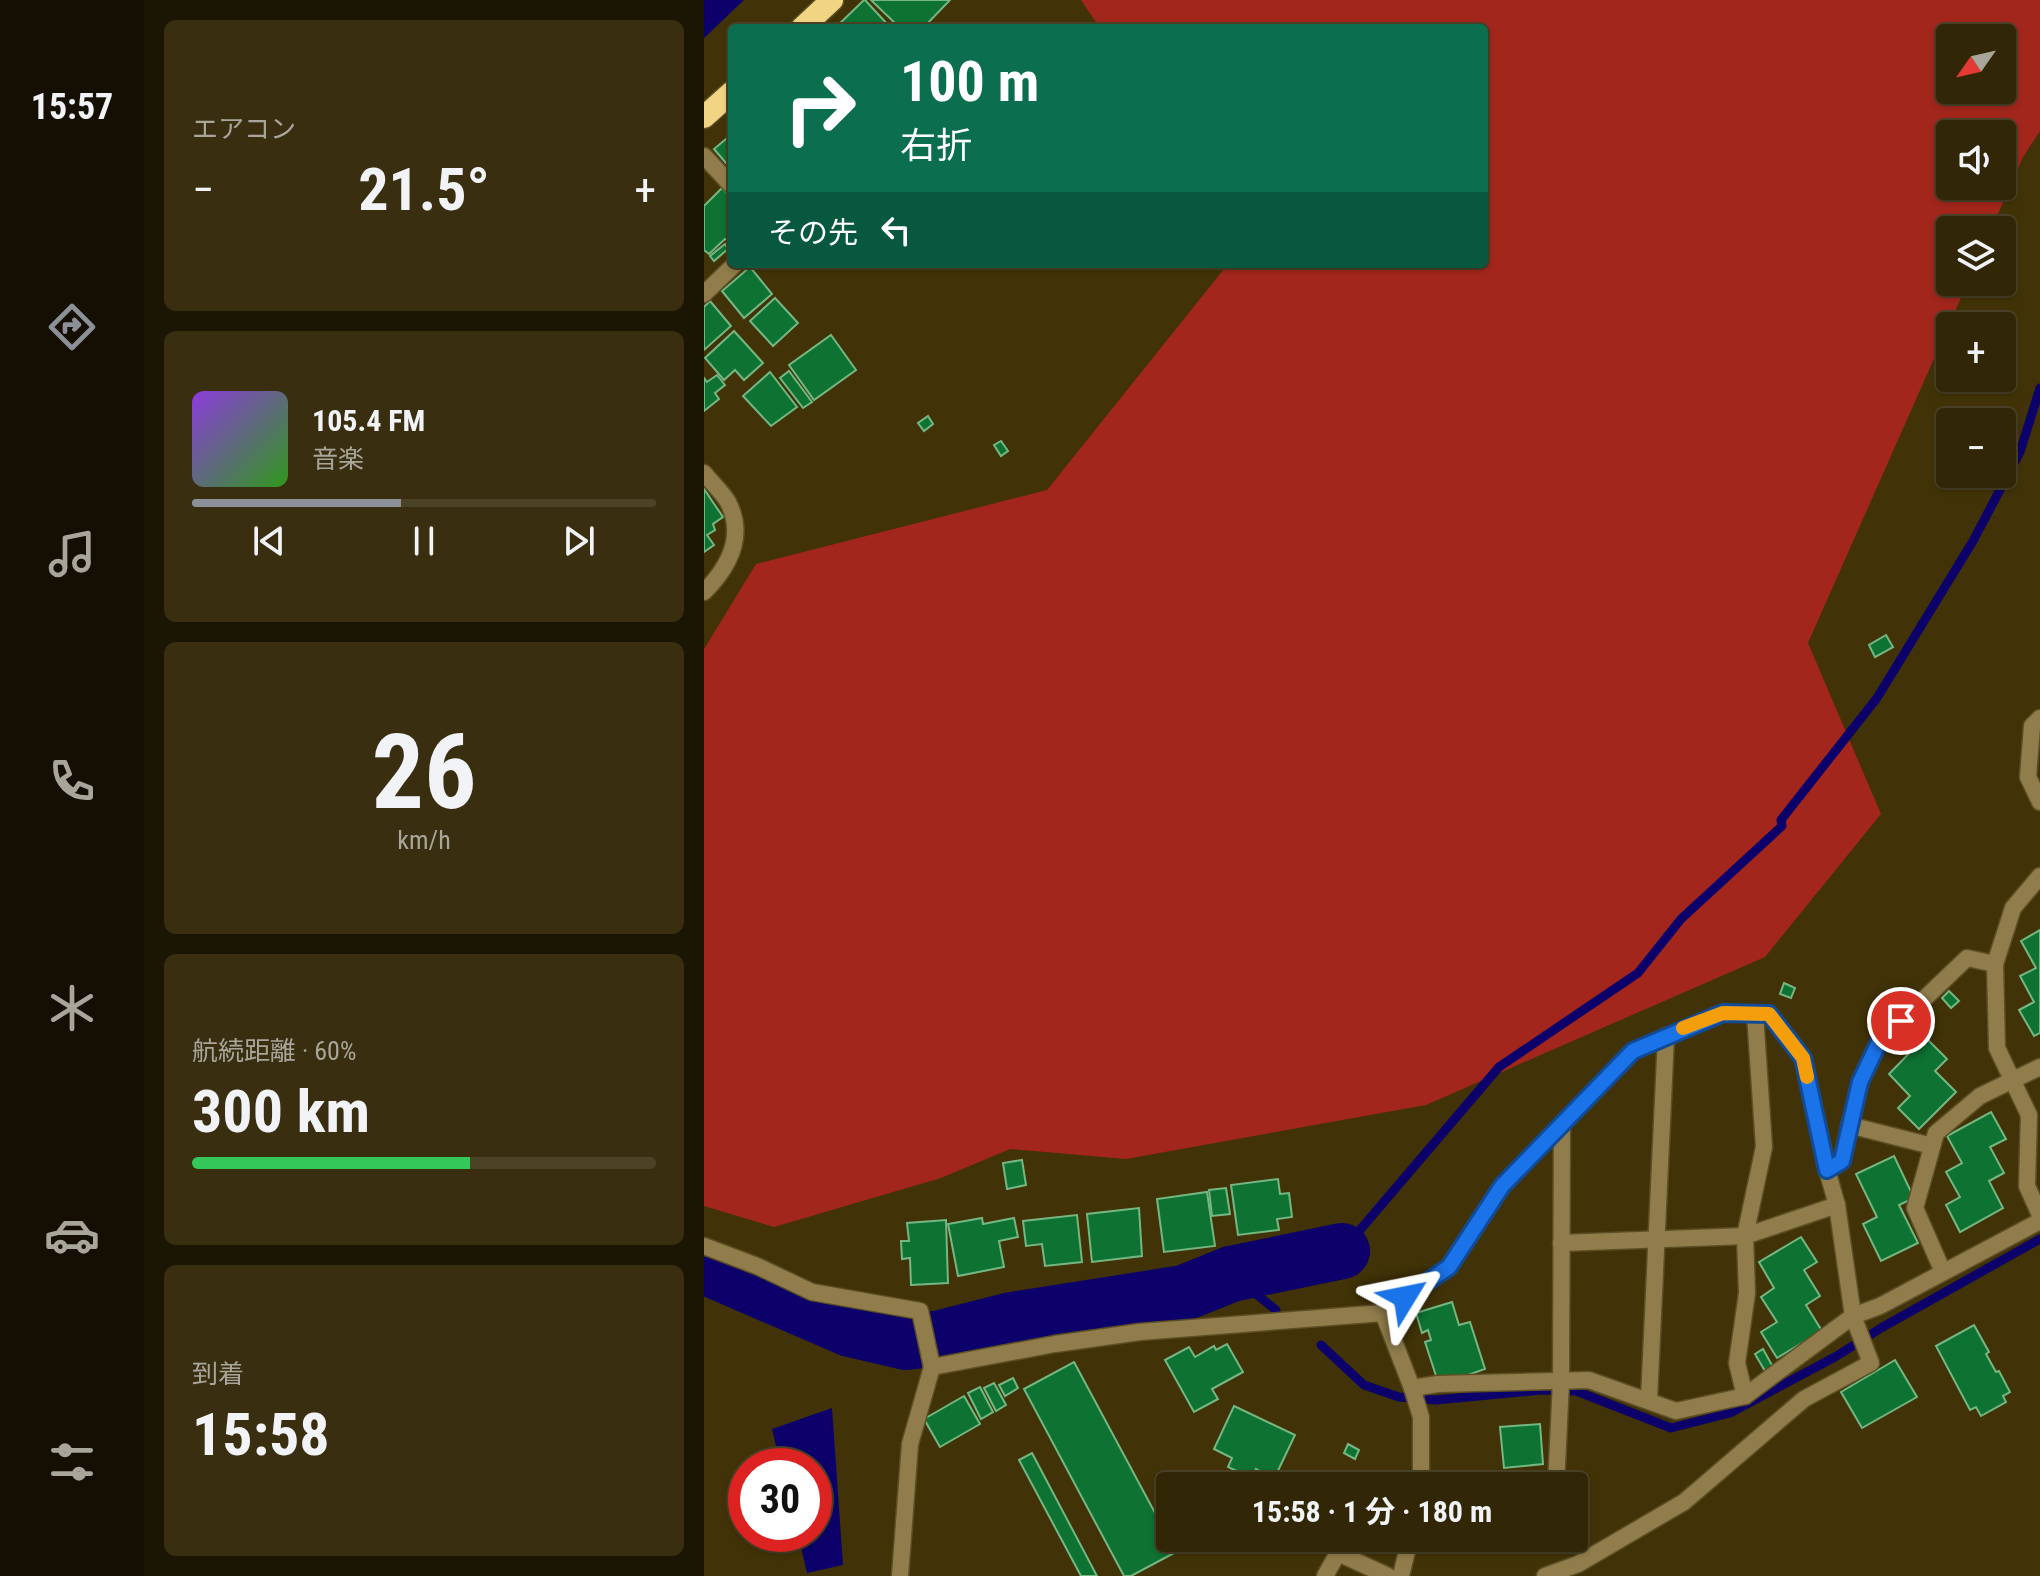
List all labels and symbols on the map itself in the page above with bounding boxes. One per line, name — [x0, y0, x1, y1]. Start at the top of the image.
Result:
north arrow — [1936, 24, 2016, 104]
pin — [1867, 987, 1935, 1055]
position arrow — [1363, 1255, 1447, 1339]
speed limit sign: 30 — [728, 1448, 832, 1552]

